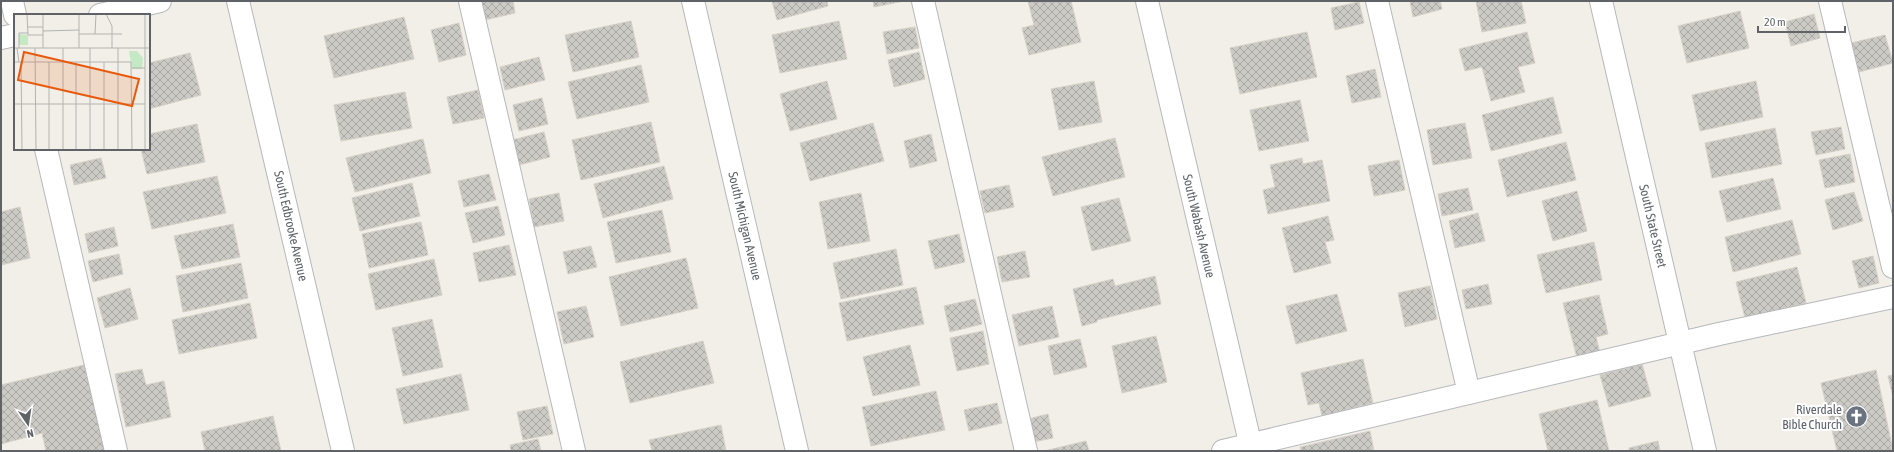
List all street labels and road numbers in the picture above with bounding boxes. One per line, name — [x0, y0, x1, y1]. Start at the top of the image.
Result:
street label: South Edbrooke Avenue — [271, 169, 311, 283]
street label: South Michigan Avenue — [725, 170, 765, 282]
street label: South Wabash Avenue — [1180, 173, 1218, 279]
street label: South State Street — [1636, 183, 1670, 269]

